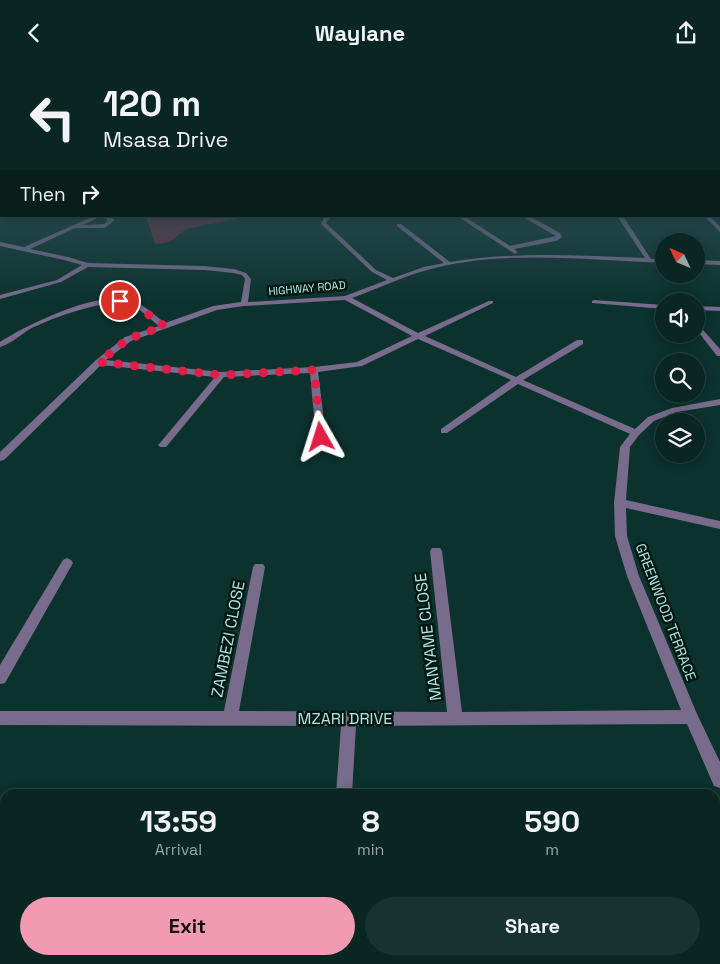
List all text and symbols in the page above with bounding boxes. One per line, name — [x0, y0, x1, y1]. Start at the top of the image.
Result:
icon: back — [20, 19, 48, 47]
text: Waylane — [315, 19, 405, 47]
icon: share — [672, 19, 700, 47]
text: 120 m — [103, 82, 201, 126]
icon: left — [20, 85, 85, 150]
text: Msasa Drive — [103, 125, 229, 153]
icon: right — [76, 180, 104, 208]
text: Then — [20, 182, 66, 207]
north arrow — [655, 233, 705, 283]
map controls — [655, 233, 705, 463]
street label: HIGHWAY ROAD — [268, 278, 346, 298]
pin — [99, 280, 141, 322]
icon: arrive — [106, 287, 134, 315]
button: sound — [655, 293, 705, 343]
button: search — [655, 353, 705, 403]
position arrow — [294, 410, 346, 462]
button: layers — [655, 413, 705, 463]
street label: GREENWOOD TERRACE — [632, 541, 701, 683]
street label: MANYAME CLOSE — [410, 572, 446, 702]
street label: ZAMBEZI CLOSE — [206, 579, 250, 699]
street label: MZARI DRIVE — [298, 708, 392, 729]
text: 13:59 — [140, 802, 217, 841]
text: 8 — [362, 802, 380, 841]
text: 590 — [524, 802, 580, 841]
text: Arrival — [155, 839, 202, 860]
text: min — [357, 839, 384, 860]
text: m — [545, 839, 559, 860]
button: Exit — [20, 897, 355, 955]
button: Share — [365, 897, 700, 955]

